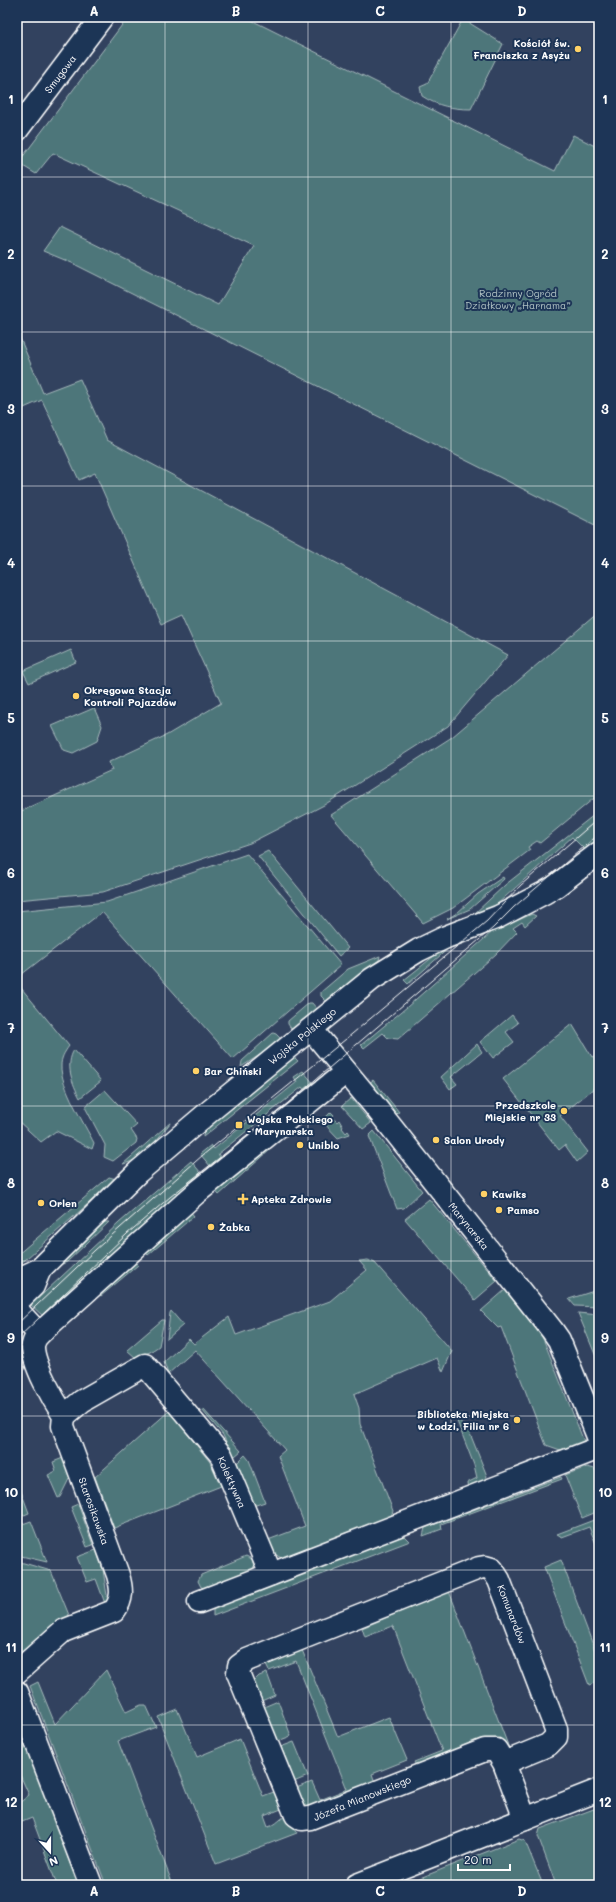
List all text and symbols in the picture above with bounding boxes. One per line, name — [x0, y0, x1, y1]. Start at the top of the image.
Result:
text: A — [89, 2, 99, 19]
text: B — [232, 2, 241, 19]
text: C — [375, 2, 385, 19]
text: D — [517, 2, 527, 19]
place label: Kościół św. Franciszka z Asyżu — [473, 36, 570, 62]
marker: Kościół św. Franciszka z Asyżu — [573, 44, 583, 54]
street label: Smugowa — [41, 52, 79, 96]
text: 1 — [8, 90, 14, 107]
text: 1 — [602, 90, 608, 107]
text: 2 — [7, 245, 15, 262]
text: 2 — [601, 245, 609, 262]
park label: Rodzinny Ogród Działkowy „Harnama” — [465, 286, 571, 312]
text: 3 — [7, 400, 15, 417]
text: 3 — [601, 400, 609, 417]
text: 4 — [7, 554, 15, 571]
text: 4 — [601, 554, 609, 571]
place label: Okręgowa Stacja Kontroli Pojazdów — [84, 683, 177, 709]
marker: Okręgowa Stacja Kontroli Pojazdów — [71, 691, 81, 701]
text: 5 — [7, 709, 15, 726]
text: 5 — [601, 709, 609, 726]
text: 6 — [7, 864, 15, 881]
text: 6 — [601, 864, 609, 881]
street label: Wojska Polskiego — [265, 1004, 339, 1068]
text: 7 — [7, 1019, 15, 1036]
text: 7 — [601, 1019, 609, 1036]
place label: Bar Chiński — [204, 1064, 262, 1078]
marker: Bar Chiński — [191, 1066, 201, 1076]
place label: Przedszkole Miejskie nr 33 — [485, 1098, 556, 1124]
marker: Przedszkole Miejskie nr 33 — [559, 1106, 569, 1116]
place label: Wojska Polskiego - Marynarska — [247, 1112, 333, 1138]
marker: Wojska Polskiego - Marynarska — [234, 1120, 244, 1130]
place label: Salon Urody — [444, 1133, 505, 1147]
marker: Salon Urody — [431, 1135, 441, 1145]
place label: Uniblo — [308, 1138, 339, 1152]
marker: Uniblo — [295, 1140, 305, 1150]
text: 8 — [7, 1174, 15, 1191]
text: 8 — [601, 1174, 609, 1191]
place label: Kawiks — [492, 1187, 526, 1201]
marker: Kawiks — [479, 1189, 489, 1199]
place label: Apteka Zdrowie — [251, 1192, 332, 1206]
marker: Apteka Zdrowie — [238, 1194, 248, 1204]
place label: Orlen — [49, 1196, 77, 1210]
marker: Orlen — [36, 1198, 46, 1208]
street label: Marynarska — [445, 1199, 493, 1253]
place label: Pamso — [507, 1203, 539, 1217]
marker: Pamso — [494, 1205, 504, 1215]
place label: Żabka — [219, 1220, 250, 1234]
marker: Żabka — [206, 1222, 216, 1232]
text: 9 — [7, 1329, 15, 1346]
text: 9 — [601, 1329, 609, 1346]
place label: Biblioteka Miejska w Łodzi, Filia nr 6 — [417, 1407, 509, 1433]
marker: Biblioteka Miejska w Łodzi, Filia nr 6 — [512, 1415, 522, 1425]
street label: Kolektywna — [214, 1454, 250, 1510]
street label: Starosikawska — [75, 1475, 113, 1547]
text: 10 — [4, 1483, 18, 1500]
text: 10 — [598, 1483, 612, 1500]
street label: Komunardów — [494, 1582, 530, 1646]
text: 11 — [5, 1638, 17, 1655]
text: 11 — [599, 1638, 611, 1655]
street label: Józefa Mianowskiego — [311, 1772, 413, 1824]
text: 12 — [4, 1793, 18, 1810]
text: 12 — [598, 1793, 612, 1810]
north arrow — [30, 1832, 70, 1872]
scale bar — [458, 1846, 510, 1872]
text: 20 m — [464, 1851, 492, 1867]
text: N — [47, 1853, 60, 1870]
text: A — [89, 1882, 99, 1899]
text: B — [232, 1882, 241, 1899]
text: C — [375, 1882, 385, 1899]
text: D — [517, 1882, 527, 1899]

